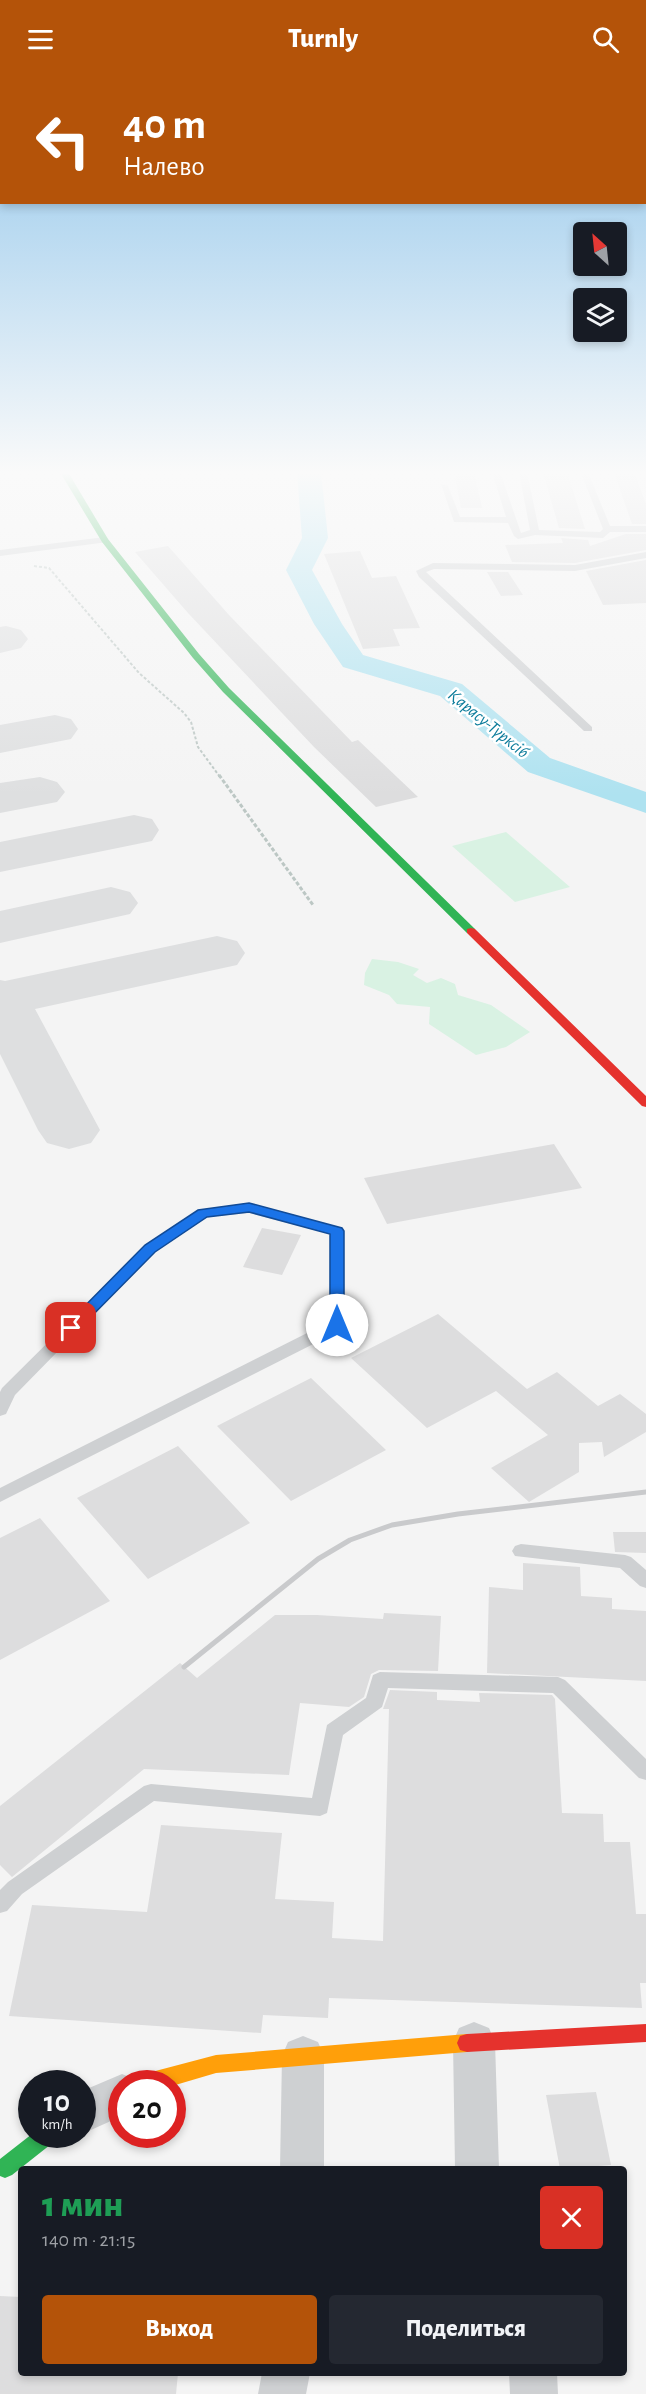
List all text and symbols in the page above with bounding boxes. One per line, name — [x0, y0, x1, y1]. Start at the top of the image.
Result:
icon: menu — [24, 23, 57, 56]
icon: search — [589, 23, 622, 56]
text: Turnly — [288, 25, 358, 52]
icon: left — [24, 102, 102, 180]
text: 40 m — [123, 104, 206, 146]
text: Налево — [123, 153, 205, 180]
north arrow — [573, 222, 627, 276]
map controls — [573, 222, 627, 342]
button: layers — [573, 288, 627, 342]
water label: Қарасу-Түрксіб — [444, 686, 532, 762]
position arrow — [305, 1293, 369, 1357]
pin — [45, 1302, 96, 1353]
icon: arrive — [54, 1311, 87, 1344]
speed limit sign: 20 — [108, 2070, 186, 2148]
text: 10 — [44, 2087, 70, 2117]
text: km/h — [42, 2117, 72, 2132]
button: close — [540, 2186, 603, 2249]
text: 1 мин — [42, 2187, 124, 2223]
text: 140 m · 21:15 — [42, 2230, 135, 2250]
button: Выход — [42, 2295, 317, 2364]
button: Поделиться — [329, 2295, 603, 2364]

